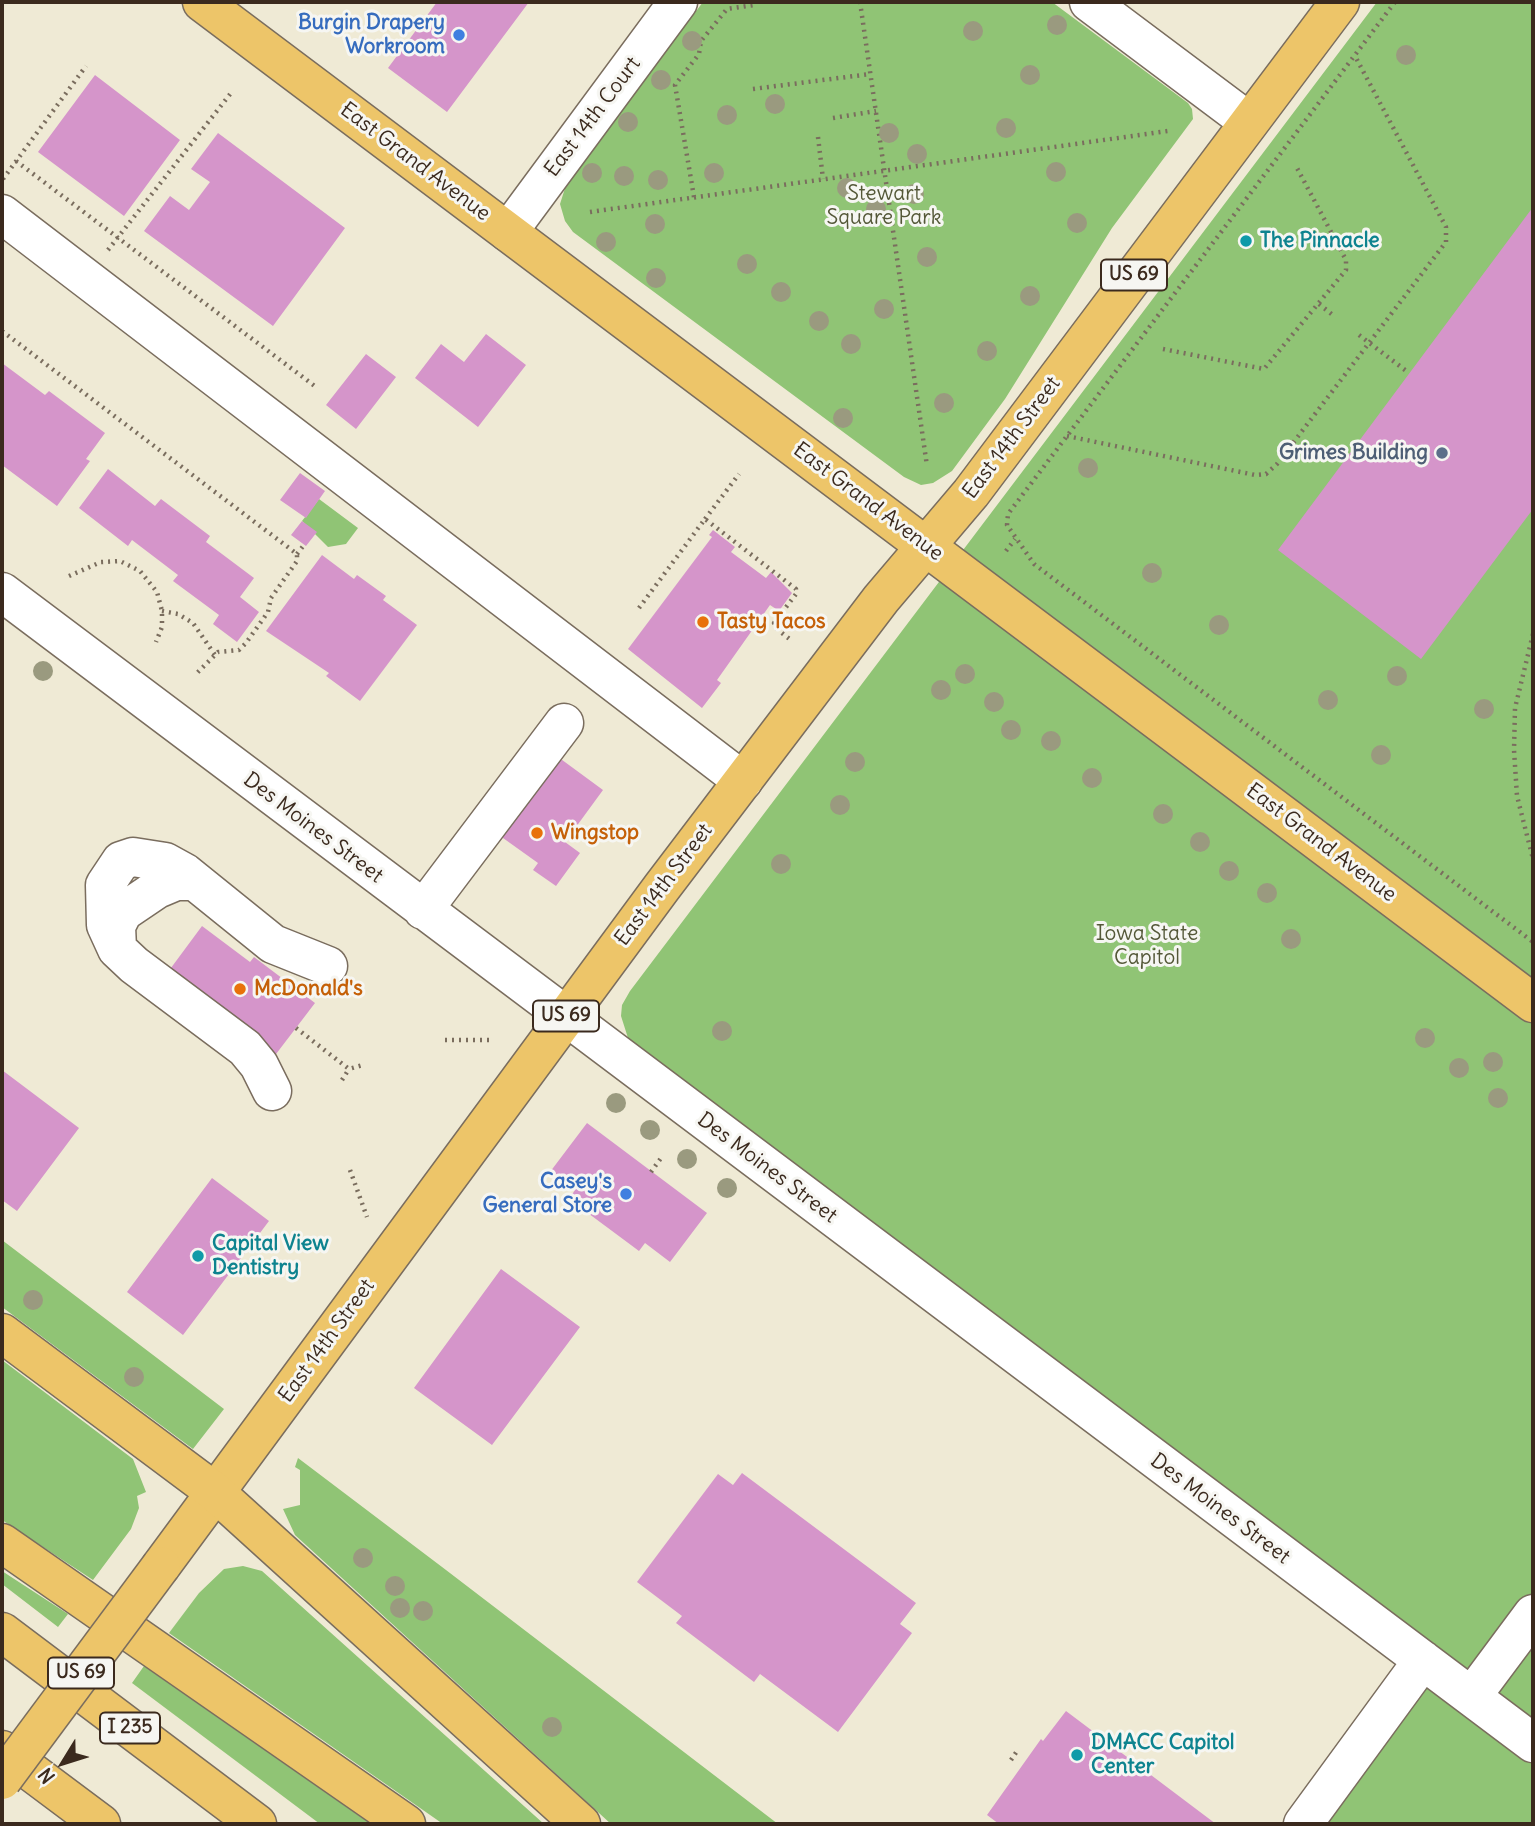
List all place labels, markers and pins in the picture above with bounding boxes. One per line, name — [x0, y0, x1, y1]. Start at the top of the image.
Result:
place label: Burgin Drapery Workroom — [298, 10, 445, 60]
marker: Burgin Drapery Workroom — [451, 27, 467, 43]
place label: The Pinnacle — [1260, 228, 1380, 254]
marker: The Pinnacle — [1238, 233, 1254, 249]
place label: Grimes Building — [1279, 440, 1428, 466]
marker: Grimes Building — [1434, 445, 1450, 461]
place label: Tasty Tacos — [717, 609, 826, 635]
marker: Tasty Tacos — [695, 614, 711, 630]
place label: Wingstop — [551, 820, 639, 846]
marker: Wingstop — [529, 825, 545, 841]
place label: McDonald's — [254, 976, 363, 1002]
marker: McDonald's — [232, 981, 248, 997]
place label: Casey's General Store — [483, 1169, 612, 1219]
marker: Casey's General Store — [618, 1186, 634, 1202]
place label: Capital View Dentistry — [212, 1231, 329, 1281]
marker: Capital View Dentistry — [190, 1248, 206, 1264]
place label: DMACC Capitol Center — [1091, 1730, 1235, 1780]
marker: DMACC Capitol Center — [1069, 1747, 1085, 1763]

